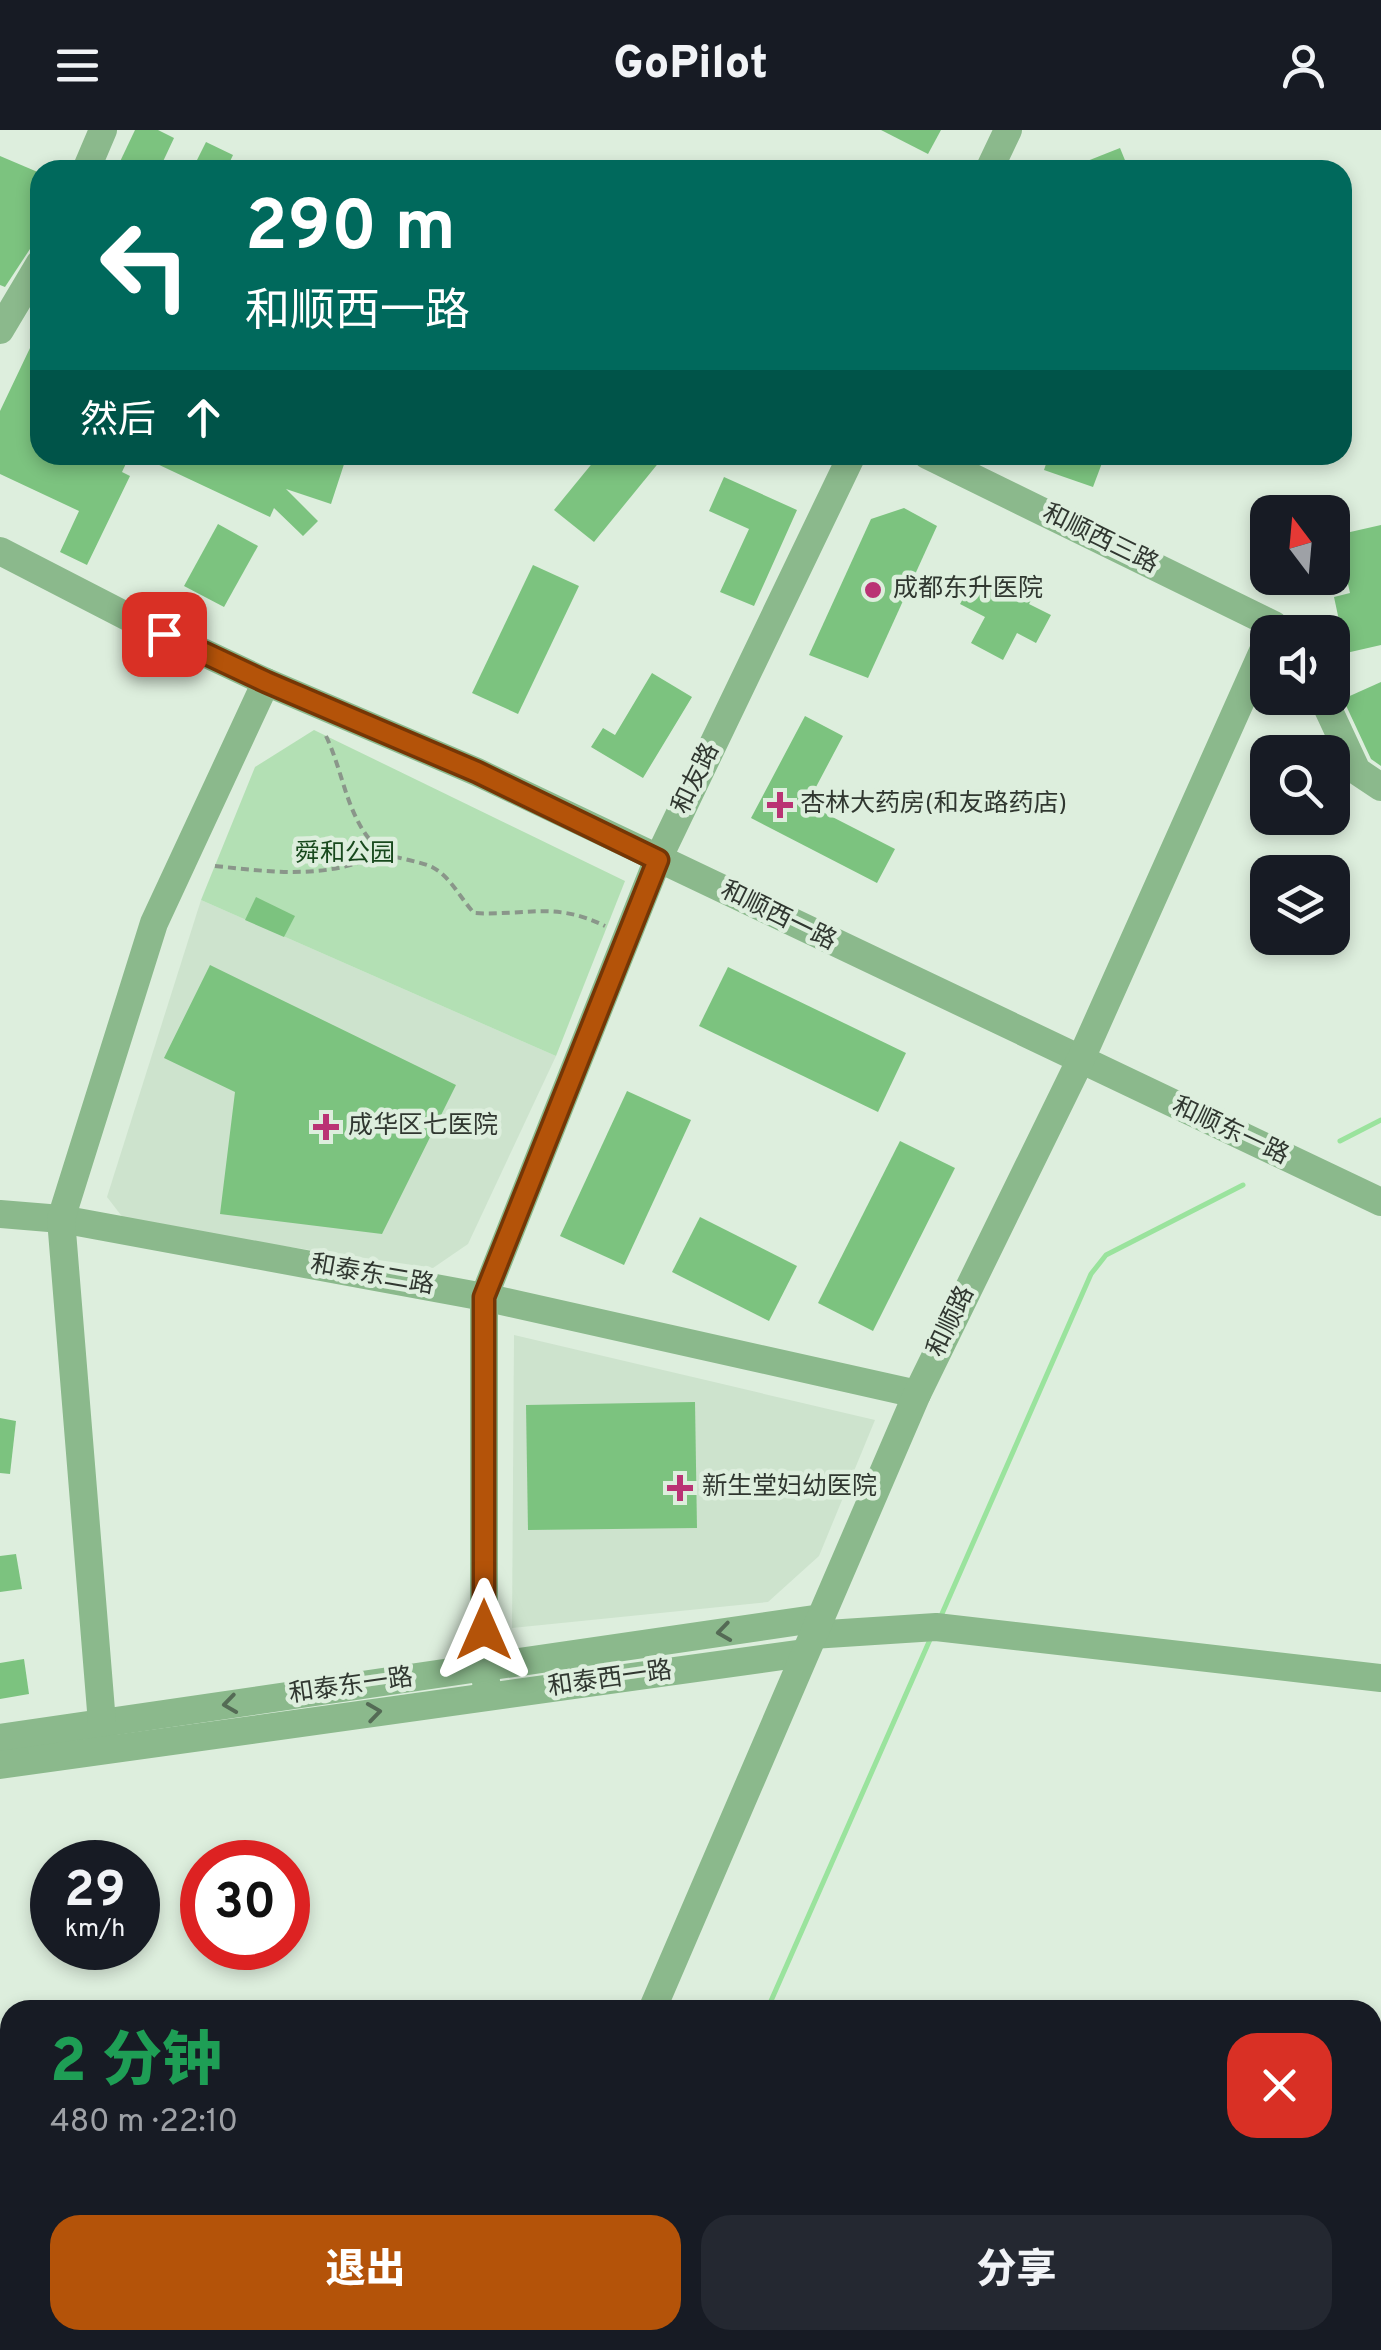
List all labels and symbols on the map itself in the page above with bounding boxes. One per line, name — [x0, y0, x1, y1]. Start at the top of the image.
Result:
north arrow — [1250, 495, 1350, 595]
street label: 和顺西三路 — [1037, 498, 1163, 582]
place label: 成都东升医院 — [893, 574, 1043, 606]
marker: 成都东升医院 — [862, 579, 884, 601]
pin — [122, 592, 207, 677]
street label: 和友路 — [666, 738, 728, 820]
place label: 杏林大药房(和友路药店) — [800, 789, 1067, 821]
marker: 杏林大药房(和友路药店) — [769, 794, 791, 816]
park label: 舜和公园 — [295, 839, 395, 871]
street label: 和顺西一路 — [715, 875, 841, 959]
street label: 和顺东一路 — [1167, 1091, 1293, 1173]
place label: 成华区七医院 — [348, 1111, 498, 1143]
marker: 成华区七医院 — [313, 1114, 339, 1140]
street label: 和泰东二路 — [308, 1249, 436, 1303]
street label: 和顺路 — [921, 1281, 983, 1363]
place label: 新生堂妇幼医院 — [702, 1472, 877, 1504]
marker: 新生堂妇幼医院 — [667, 1475, 693, 1501]
position arrow — [432, 1578, 536, 1682]
one-way arrow — [716, 1621, 733, 1642]
street label: 和泰西一路 — [546, 1655, 674, 1705]
street label: 和泰东一路 — [287, 1662, 415, 1712]
one-way arrow — [221, 1693, 238, 1714]
one-way arrow — [365, 1702, 382, 1723]
speed limit sign: 30 — [180, 1840, 310, 1970]

